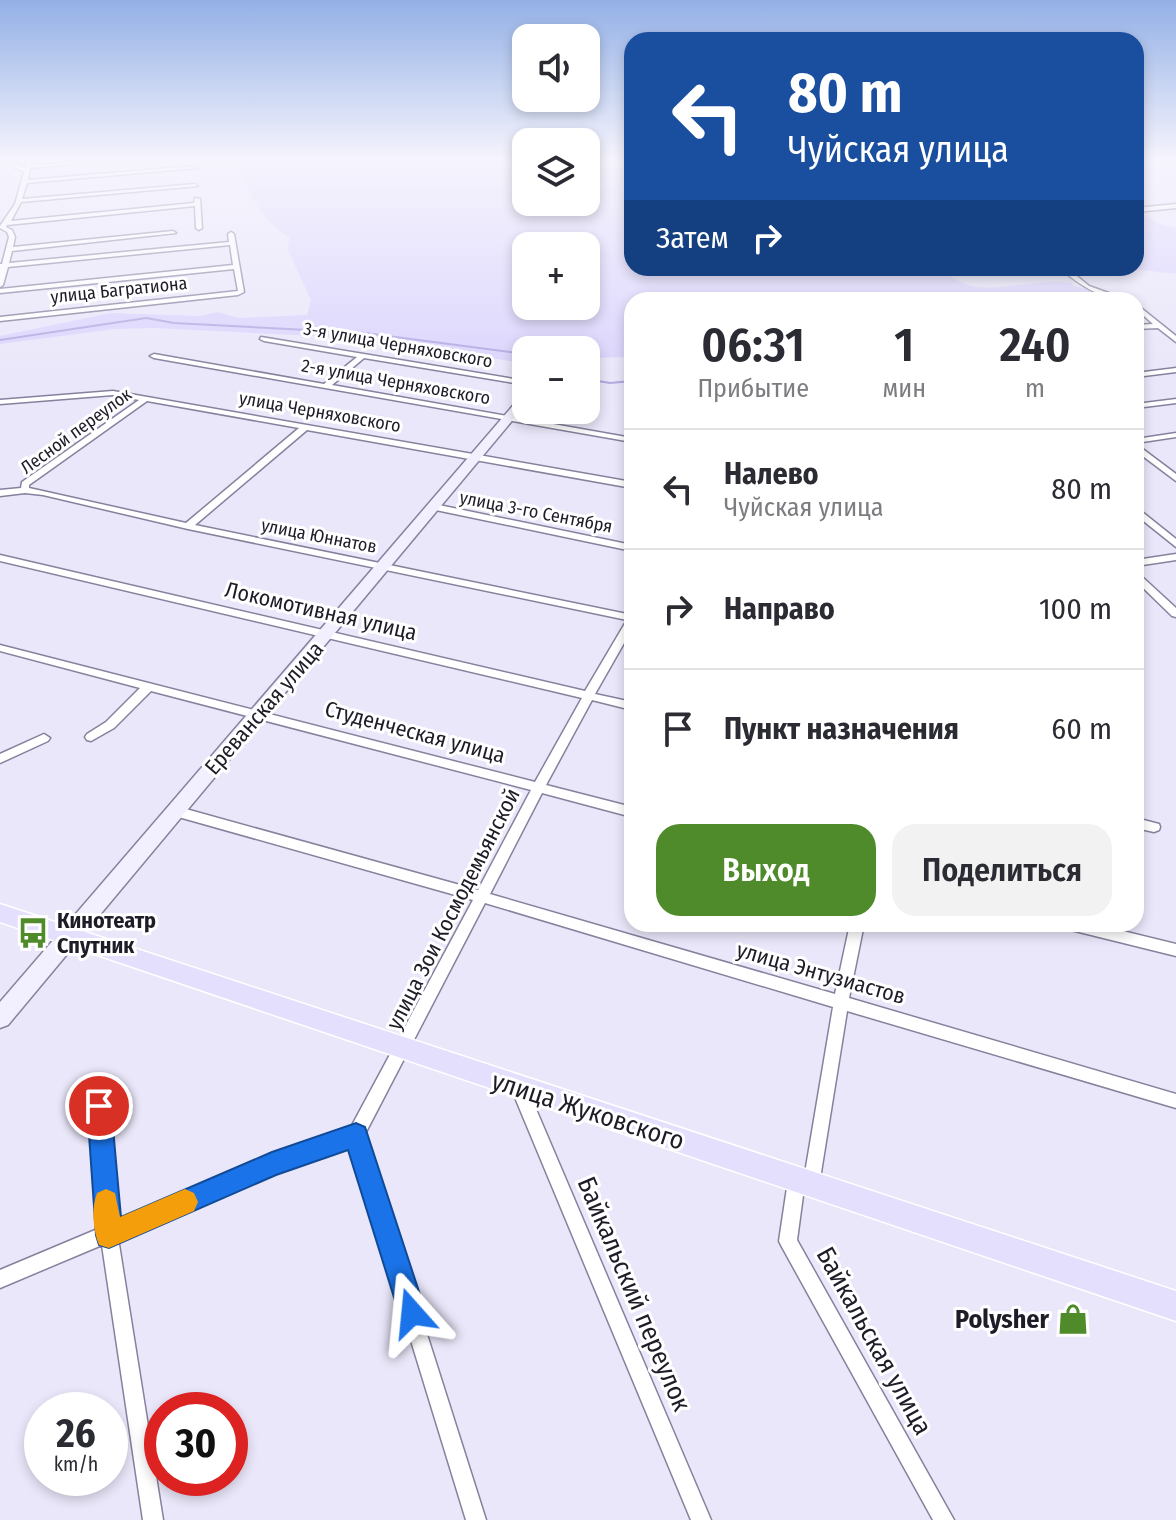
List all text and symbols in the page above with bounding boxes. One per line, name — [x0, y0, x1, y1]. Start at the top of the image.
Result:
map controls — [512, 24, 600, 424]
button: sound — [512, 24, 600, 112]
text: 80 m — [788, 60, 903, 127]
icon: left — [656, 64, 760, 168]
button: layers — [512, 128, 600, 216]
text: Чуйская улица — [788, 128, 1009, 172]
icon: right — [745, 216, 789, 260]
text: Затем — [656, 220, 729, 256]
button: + — [512, 232, 600, 320]
street label: улица Багратиона — [50, 272, 189, 308]
text: 06:31 — [701, 316, 805, 374]
text: 1 — [894, 316, 914, 374]
text: 240 — [999, 316, 1071, 374]
street label: 3-я улица Черняховского — [302, 318, 494, 372]
button: − — [512, 336, 600, 424]
street label: 2-я улица Черняховского — [300, 355, 492, 409]
text: Прибытие — [697, 373, 809, 404]
text: мин — [882, 373, 926, 404]
text: m — [1025, 373, 1045, 404]
street label: Лесной переулок — [16, 383, 136, 479]
street label: улица Черняховского — [237, 387, 403, 437]
text: Налево — [724, 456, 819, 492]
icon: left — [656, 467, 700, 511]
text: 80 m — [1051, 471, 1112, 507]
street label: улица 3-го Сентября — [458, 486, 614, 538]
text: Чуйская улица — [724, 492, 884, 523]
street label: улица Юннатов — [259, 514, 379, 558]
street label: Локомотивная улица — [222, 576, 420, 646]
icon: right — [656, 587, 700, 631]
text: Направо — [724, 591, 835, 627]
text: 100 m — [1039, 591, 1112, 627]
street label: Ереванская улица — [199, 636, 329, 780]
street label: Студенческая улица — [322, 695, 508, 769]
icon: arrive — [656, 707, 700, 751]
text: Пункт назначения — [724, 711, 959, 747]
text: 60 m — [1051, 711, 1112, 747]
street label: улица Зои Космодемьянской — [380, 784, 526, 1034]
button: Выход — [656, 824, 876, 916]
button: Поделиться — [892, 824, 1112, 916]
place label: Кинотеатр Спутник — [57, 907, 156, 959]
bus stop icon: Кинотеатр Спутник — [16, 916, 50, 950]
street label: улица Энтузиастов — [734, 936, 908, 1010]
street label: улица Жуковского — [488, 1065, 688, 1157]
pin — [65, 1072, 133, 1140]
icon: arrive — [77, 1084, 121, 1128]
street label: Байкальский переулок — [571, 1172, 697, 1416]
street label: Байкальская улица — [810, 1242, 938, 1440]
position arrow — [370, 1271, 454, 1355]
shop icon: Polysher — [1056, 1302, 1090, 1336]
place label: Polysher — [955, 1304, 1049, 1335]
speed limit sign: 30 — [144, 1392, 248, 1496]
text: 26 — [56, 1410, 96, 1458]
text: km/h — [54, 1452, 98, 1476]

